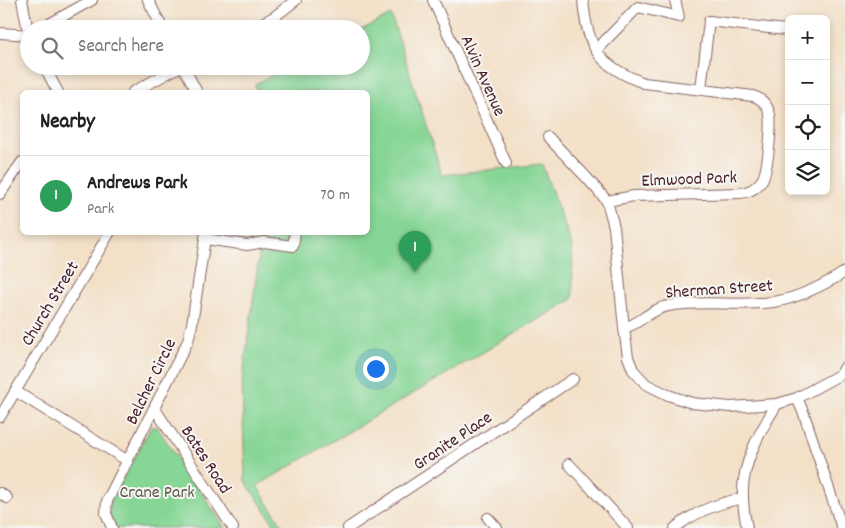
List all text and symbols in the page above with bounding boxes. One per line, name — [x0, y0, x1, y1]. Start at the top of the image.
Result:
map controls — [785, 15, 830, 195]
button: + — [785, 15, 830, 60]
search box — [20, 20, 370, 75]
street label: Alvin Avenue — [453, 31, 511, 121]
icon: search — [38, 34, 66, 62]
text: Search here — [78, 34, 164, 61]
button: − — [785, 60, 830, 105]
button: locate — [785, 105, 830, 150]
text: Nearby — [40, 108, 95, 138]
button: layers — [785, 150, 830, 195]
street label: Elmwood Park — [641, 166, 737, 195]
text: Andrews Park — [87, 171, 187, 198]
text: 1 — [54, 184, 58, 207]
text: 70 m — [320, 184, 350, 207]
text: Park — [87, 198, 114, 221]
pin: 1 — [399, 231, 431, 272]
street label: Church Street — [16, 257, 86, 351]
street label: Sherman Street — [665, 274, 774, 307]
street label: Belcher Circle — [121, 335, 184, 429]
your location — [363, 356, 389, 382]
street label: Granite Place — [409, 406, 498, 478]
street label: Bates Road — [173, 421, 236, 499]
park label: Crane Park — [119, 481, 195, 506]

